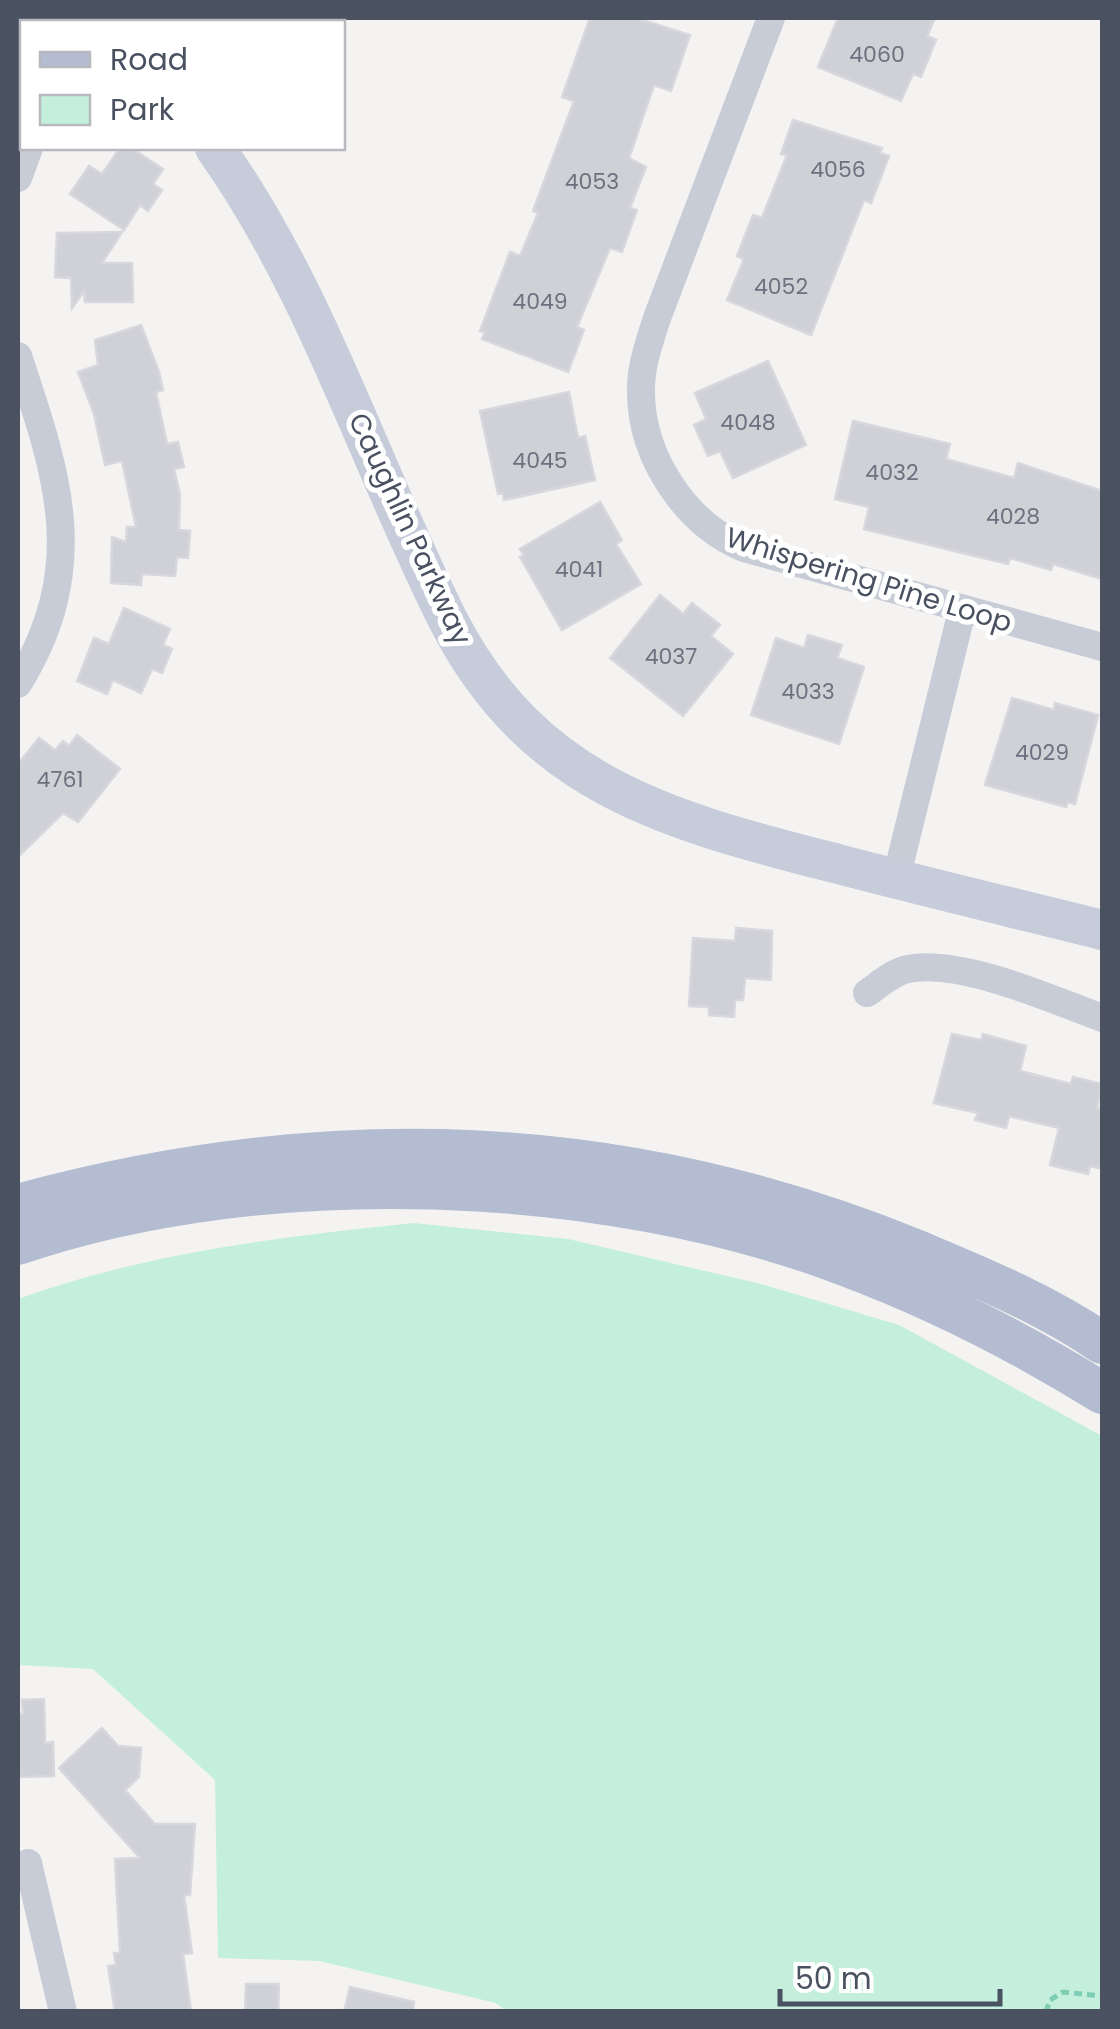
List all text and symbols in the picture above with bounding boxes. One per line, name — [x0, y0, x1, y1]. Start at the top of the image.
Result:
legend — [20, 20, 345, 150]
text: Road — [110, 38, 188, 81]
house number: 4060 — [849, 39, 905, 70]
text: Park — [110, 88, 175, 131]
house number: 4056 — [810, 154, 866, 185]
house number: 4053 — [565, 166, 619, 197]
house number: 4052 — [754, 271, 808, 302]
house number: 4049 — [512, 286, 568, 317]
street label: Caughlin Parkway — [339, 406, 481, 652]
house number: 4048 — [720, 407, 776, 438]
house number: 4045 — [512, 445, 568, 476]
house number: 4032 — [865, 457, 919, 488]
house number: 4028 — [986, 501, 1040, 532]
street label: Whispering Pine Loop — [721, 518, 1017, 642]
house number: 4041 — [555, 554, 603, 585]
house number: 4037 — [645, 641, 697, 672]
house number: 4033 — [781, 676, 835, 707]
house number: 4029 — [1015, 737, 1069, 768]
house number: 4761 — [37, 764, 83, 795]
scale bar — [780, 1944, 1000, 2006]
text: 50 m — [795, 1957, 872, 2000]

